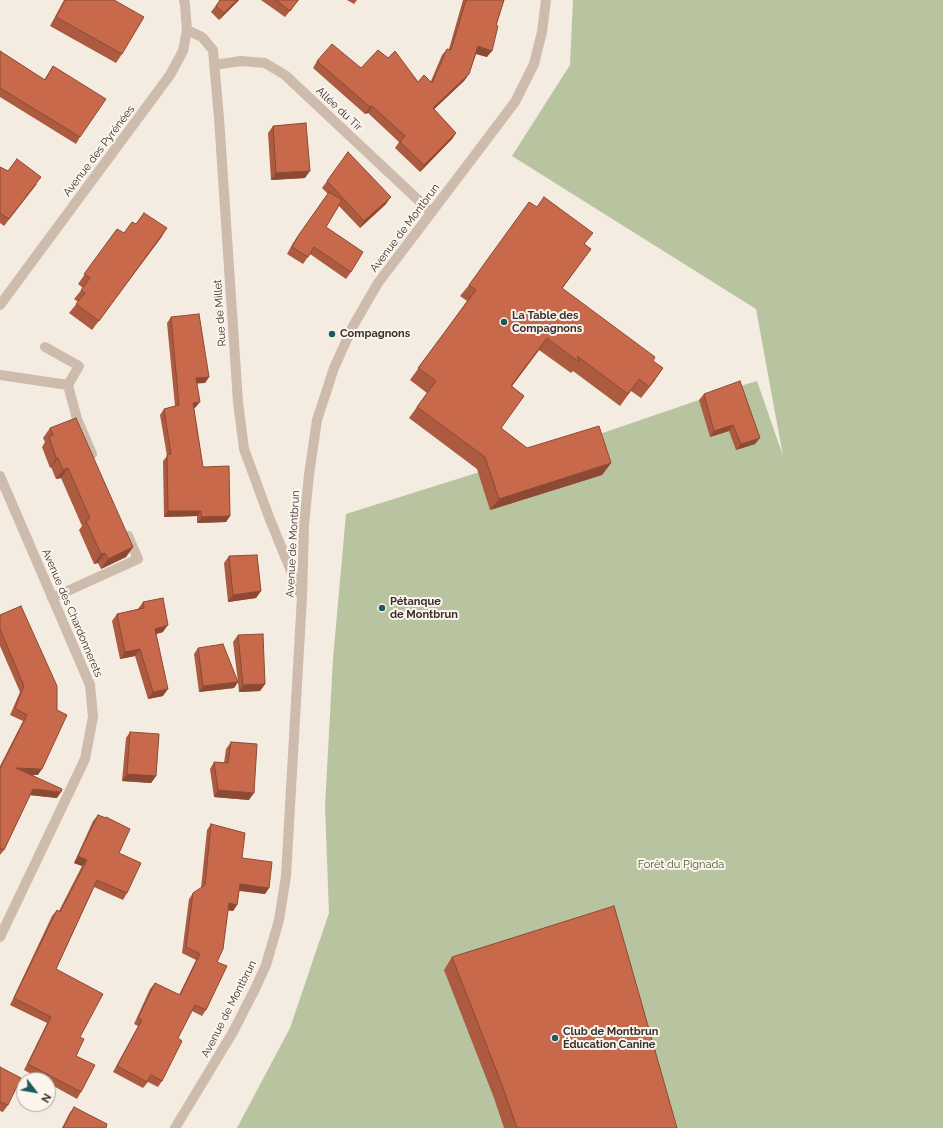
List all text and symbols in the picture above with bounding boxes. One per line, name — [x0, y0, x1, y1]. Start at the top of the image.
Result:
street label: Allée du Tir — [313, 84, 365, 134]
street label: Avenue des Pyrénées — [61, 103, 137, 199]
street label: Avenue de Montbrun — [367, 181, 443, 275]
street label: Rue de Millet — [211, 279, 229, 347]
place label: La Table des Compagnons — [512, 309, 582, 335]
marker: La Table des Compagnons — [499, 317, 509, 327]
place label: Compagnons — [340, 327, 410, 341]
marker: Compagnons — [327, 329, 337, 339]
street label: Avenue de Montbrun — [284, 490, 302, 598]
street label: Avenue des Chardonnerets — [39, 547, 105, 679]
place label: Pétanque de Montbrun — [390, 595, 458, 621]
marker: Pétanque de Montbrun — [377, 603, 387, 613]
park label: Forêt du Pignada — [638, 858, 724, 872]
street label: Avenue de Montbrun — [199, 958, 259, 1060]
place label: Club de Montbrun Éducation Canine — [563, 1025, 658, 1051]
marker: Club de Montbrun Éducation Canine — [550, 1033, 560, 1043]
north arrow — [16, 1072, 56, 1112]
text: N — [38, 1091, 54, 1105]

